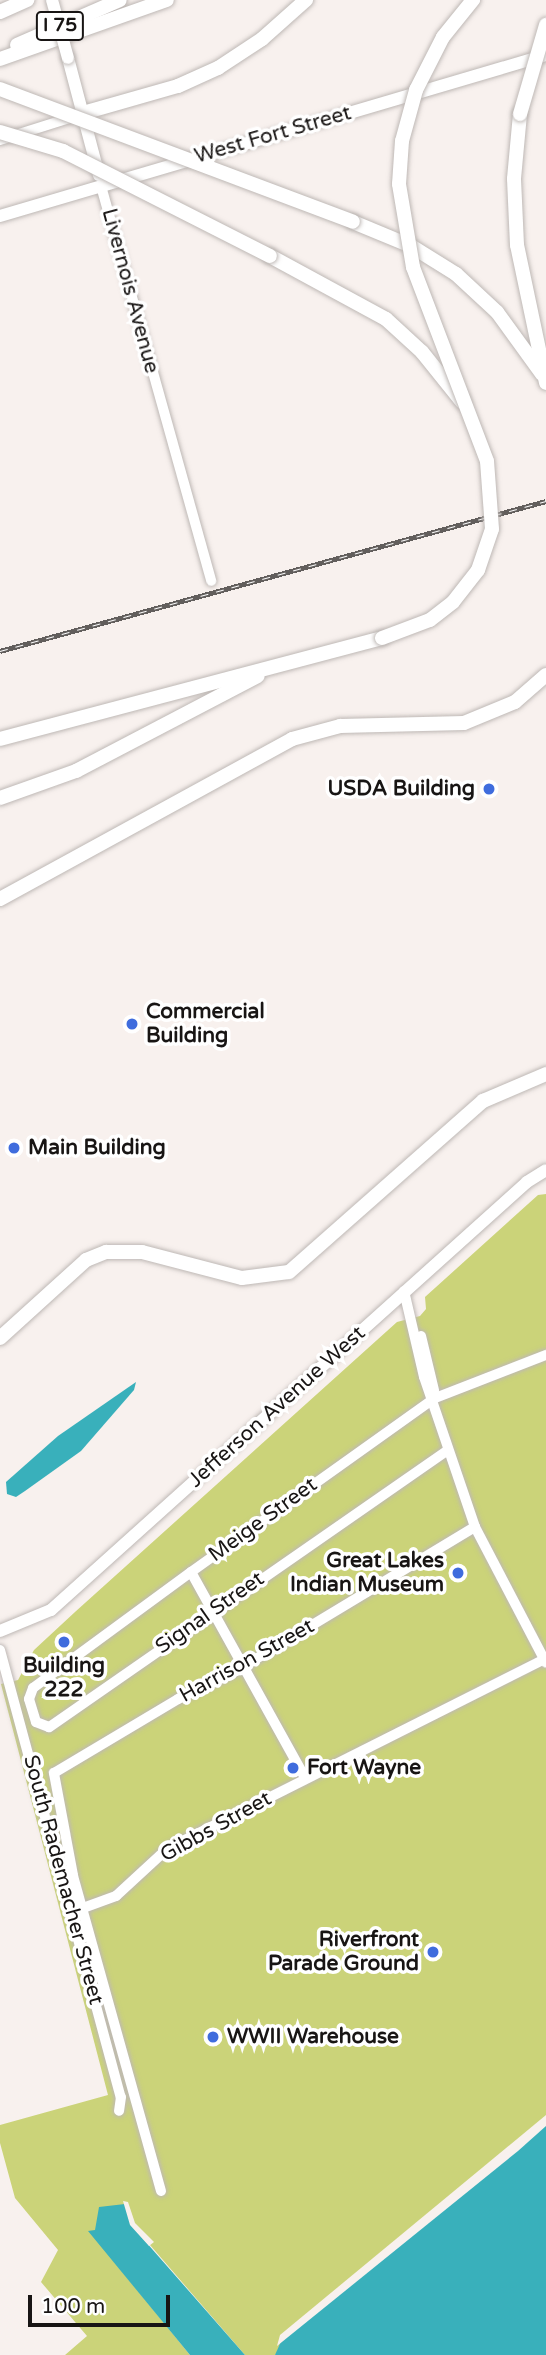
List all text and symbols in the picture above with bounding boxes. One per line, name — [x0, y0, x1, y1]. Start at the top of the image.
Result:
road number: I 75 — [36, 10, 84, 42]
street label: West Fort Street — [192, 101, 354, 169]
street label: Livernois Avenue — [96, 206, 164, 376]
place label: USDA Building — [327, 776, 475, 802]
marker: USDA Building — [481, 781, 497, 797]
place label: Commercial Building — [146, 999, 265, 1049]
marker: Commercial Building — [124, 1016, 140, 1032]
place label: Main Building — [28, 1135, 166, 1161]
marker: Main Building — [6, 1140, 22, 1156]
street label: Jefferson Avenue West — [183, 1321, 371, 1493]
street label: Meige Street — [204, 1472, 322, 1568]
place label: Great Lakes Indian Museum — [290, 1548, 444, 1598]
marker: Great Lakes Indian Museum — [450, 1565, 466, 1581]
street label: Signal Street — [151, 1566, 269, 1660]
street label: Harrison Street — [175, 1614, 319, 1708]
marker: Building 222 — [56, 1634, 72, 1650]
place label: Building 222 — [23, 1653, 105, 1703]
street label: South Rademacher Street — [18, 1753, 108, 2007]
place label: Fort Wayne — [307, 1755, 421, 1781]
marker: Fort Wayne — [285, 1760, 301, 1776]
street label: Gibbs Street — [156, 1786, 276, 1868]
place label: Riverfront Parade Ground — [268, 1927, 419, 1977]
marker: Riverfront Parade Ground — [425, 1944, 441, 1960]
place label: WWII Warehouse — [227, 2024, 399, 2050]
marker: WWII Warehouse — [205, 2029, 221, 2045]
scale bar — [32, 2282, 173, 2326]
text: 100 m — [41, 2294, 105, 2319]

